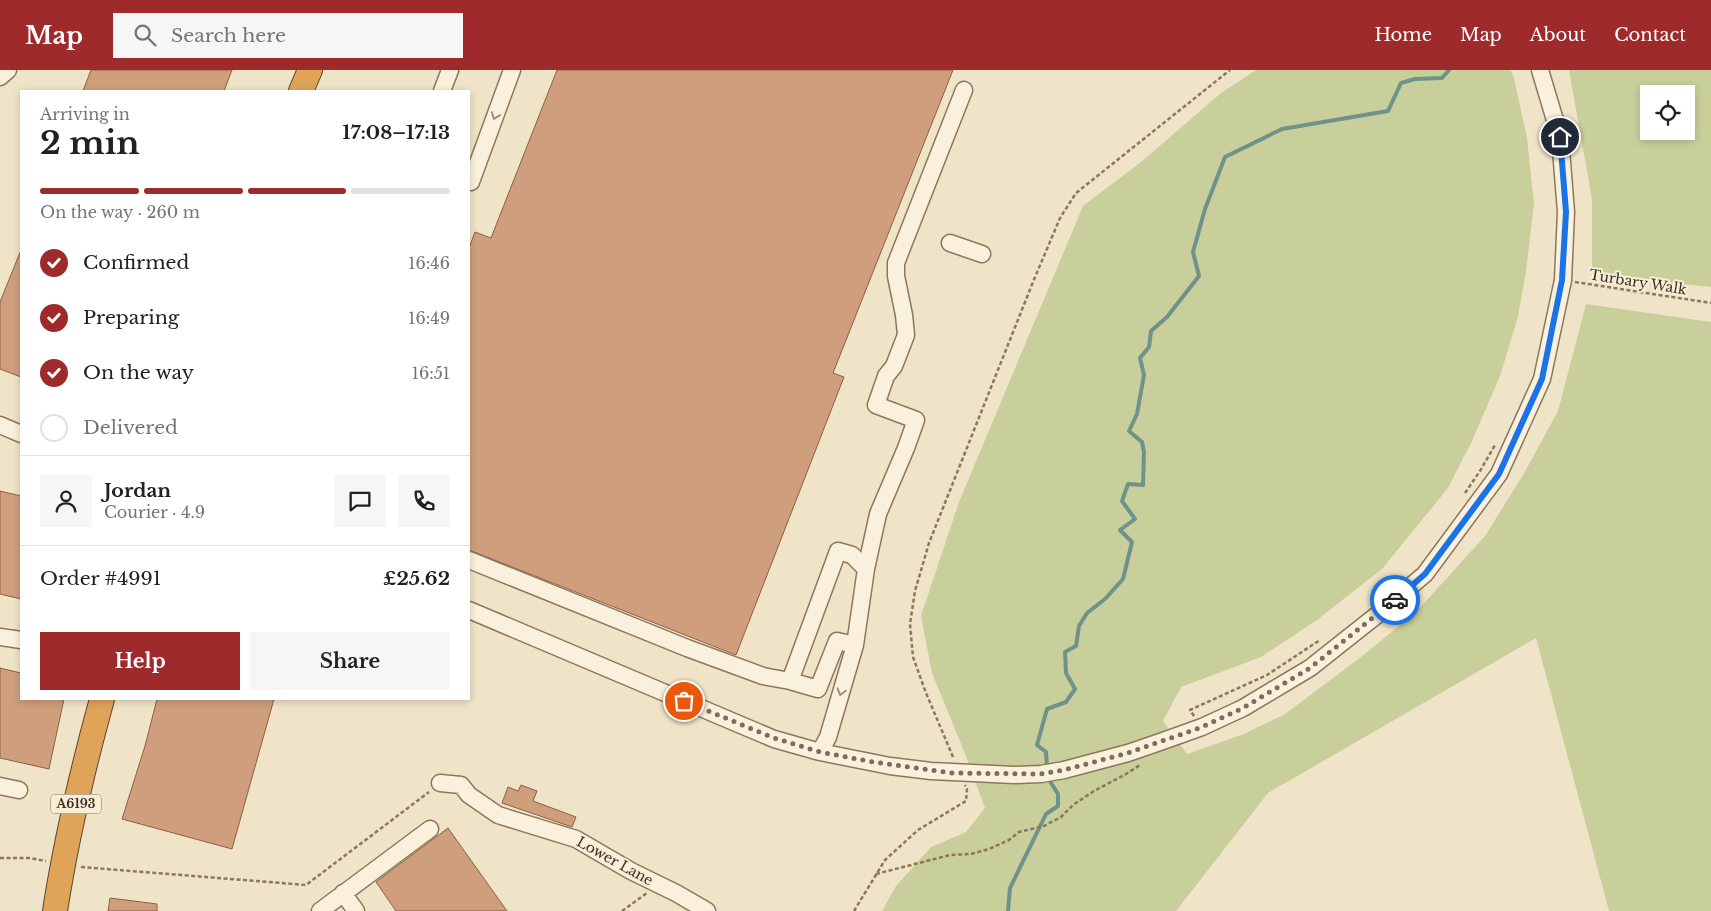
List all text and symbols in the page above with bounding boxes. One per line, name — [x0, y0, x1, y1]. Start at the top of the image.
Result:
search box — [113, 13, 463, 58]
text: Map — [25, 21, 83, 50]
icon: search — [131, 21, 159, 49]
text: Search here — [171, 24, 286, 47]
text: Home — [1374, 24, 1432, 46]
text: Map — [1460, 24, 1502, 46]
text: About — [1530, 24, 1586, 46]
text: Contact — [1614, 24, 1686, 46]
map controls — [1640, 85, 1695, 140]
button: locate — [1640, 85, 1695, 140]
text: Arriving in — [40, 104, 130, 124]
one-way arrow — [491, 111, 501, 120]
pin — [1539, 116, 1581, 158]
text: 17:08–17:13 — [342, 121, 450, 144]
text: 2 min — [40, 123, 140, 163]
icon: home — [1546, 123, 1574, 151]
text: On the way · 260 m — [40, 202, 200, 222]
icon: check — [40, 249, 68, 277]
text: Confirmed — [83, 251, 189, 274]
text: 16:46 — [408, 253, 450, 273]
street label: Turbary Walk — [1588, 265, 1688, 299]
icon: check — [40, 304, 68, 332]
text: Preparing — [83, 306, 179, 329]
text: 16:49 — [408, 308, 450, 328]
icon: check — [40, 359, 68, 387]
text: On the way — [83, 361, 194, 384]
text: 16:51 — [412, 363, 450, 383]
text: Delivered — [83, 416, 178, 439]
button: person — [40, 475, 92, 527]
button: chat — [334, 475, 386, 527]
button: phone — [398, 475, 450, 527]
text: Jordan — [104, 479, 171, 502]
text: Courier · 4.9 — [104, 502, 205, 522]
text: Order #4991 — [40, 567, 161, 590]
text: £25.62 — [383, 567, 450, 590]
courier — [1370, 575, 1420, 625]
icon: car — [1381, 586, 1409, 614]
button: Help — [40, 632, 240, 690]
button: Share — [250, 632, 450, 690]
pin — [663, 680, 705, 722]
icon: bag — [670, 687, 698, 715]
one-way arrow — [837, 688, 847, 696]
road number: A6193 — [51, 794, 101, 814]
street label: Lower Lane — [574, 833, 656, 889]

